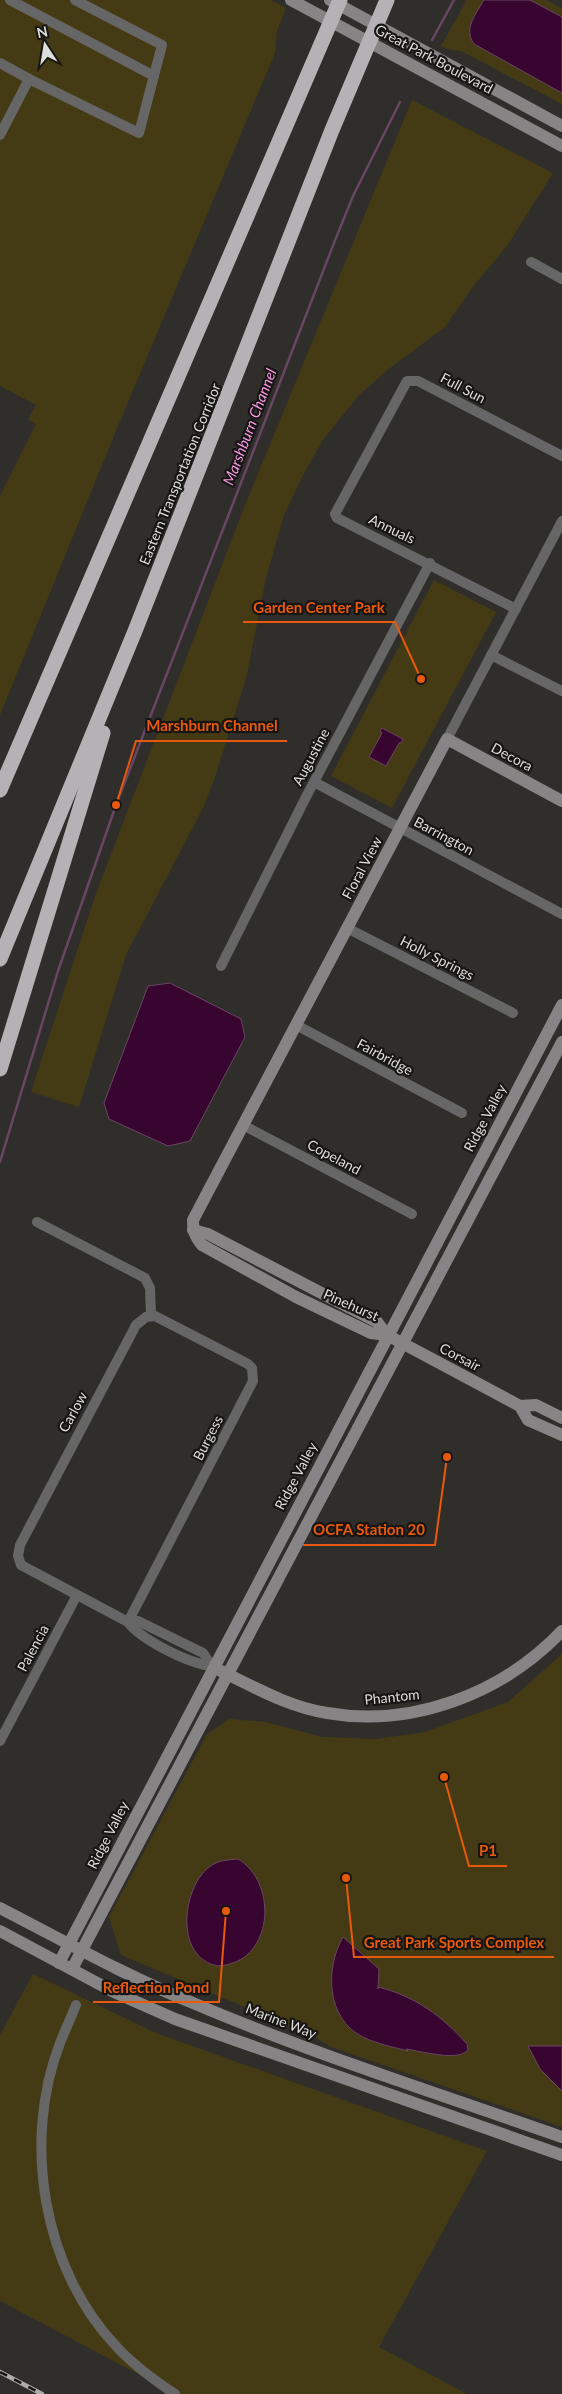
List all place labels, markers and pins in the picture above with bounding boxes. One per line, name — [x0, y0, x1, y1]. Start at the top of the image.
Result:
callout: Garden Center Park — [243, 592, 395, 622]
callout: Marshburn Channel — [136, 711, 287, 741]
callout: OCFA Station 20 — [303, 1515, 435, 1545]
callout: P1 — [469, 1836, 507, 1866]
callout: Great Park Sports Complex — [354, 1927, 554, 1957]
callout: Reflection Pond — [93, 1972, 219, 2002]

